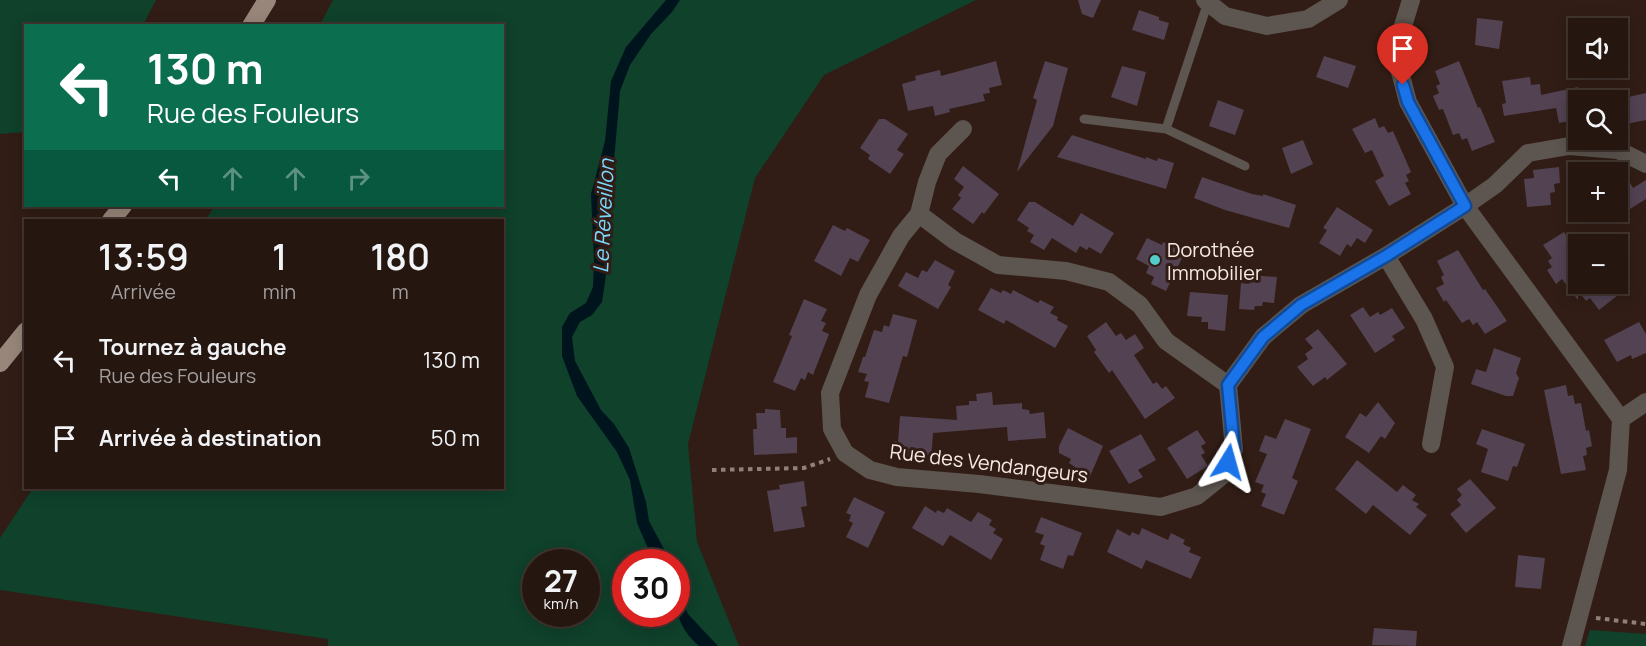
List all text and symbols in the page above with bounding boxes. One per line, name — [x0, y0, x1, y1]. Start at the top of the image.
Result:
map controls — [1568, 18, 1628, 294]
button: sound — [1568, 18, 1628, 78]
pin — [1377, 23, 1428, 85]
icon: arrive — [1386, 32, 1419, 65]
text: 130 m — [147, 39, 264, 97]
icon: left — [48, 48, 126, 126]
button: search — [1568, 90, 1628, 150]
text: Rue des Fouleurs — [147, 94, 359, 131]
water label: Le Réveillon — [586, 157, 620, 274]
icon: left — [153, 162, 186, 195]
icon: ahead — [216, 162, 249, 195]
icon: ahead — [279, 162, 312, 195]
icon: right — [342, 162, 375, 195]
button: + — [1568, 162, 1628, 222]
text: 13:59 — [98, 232, 189, 281]
text: 1 — [272, 232, 287, 281]
text: 180 — [370, 232, 430, 281]
button: − — [1568, 234, 1628, 294]
place label: Dorothée Immobilier — [1167, 236, 1262, 286]
marker: Dorothée Immobilier — [1148, 253, 1162, 267]
text: Arrivée — [111, 278, 176, 305]
text: min — [263, 278, 296, 305]
text: m — [392, 278, 409, 305]
text: Tournez à gauche — [99, 332, 286, 362]
icon: left — [48, 344, 81, 377]
text: 130 m — [423, 345, 480, 375]
text: Rue des Fouleurs — [99, 362, 256, 389]
icon: arrive — [48, 422, 81, 455]
text: Arrivée à destination — [99, 423, 322, 453]
text: 50 m — [431, 423, 480, 453]
position arrow — [1196, 430, 1260, 494]
street label: Rue des Vendangeurs — [888, 437, 1090, 489]
speed limit sign: 30 — [612, 549, 690, 627]
text: 27 — [544, 560, 578, 601]
text: km/h — [544, 593, 578, 614]

